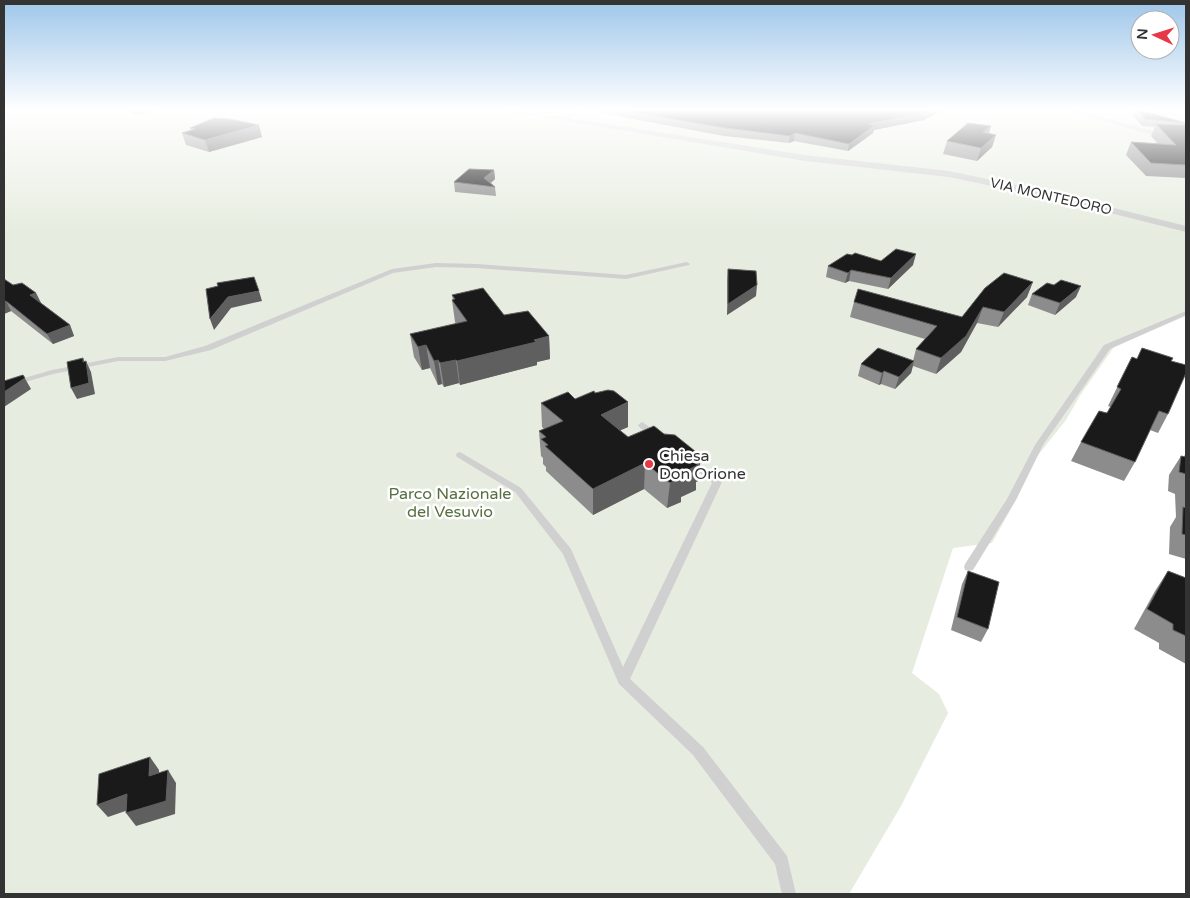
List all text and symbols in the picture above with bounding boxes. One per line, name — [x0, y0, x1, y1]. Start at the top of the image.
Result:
north arrow — [1130, 10, 1180, 60]
text: N — [1134, 28, 1151, 40]
street label: VIA MONTEDORO — [988, 174, 1114, 219]
place label: Chiesa Don Orione — [659, 446, 746, 484]
marker: Chiesa Don Orione — [643, 458, 655, 470]
park label: Parco Nazionale del Vesuvio — [389, 484, 511, 522]

